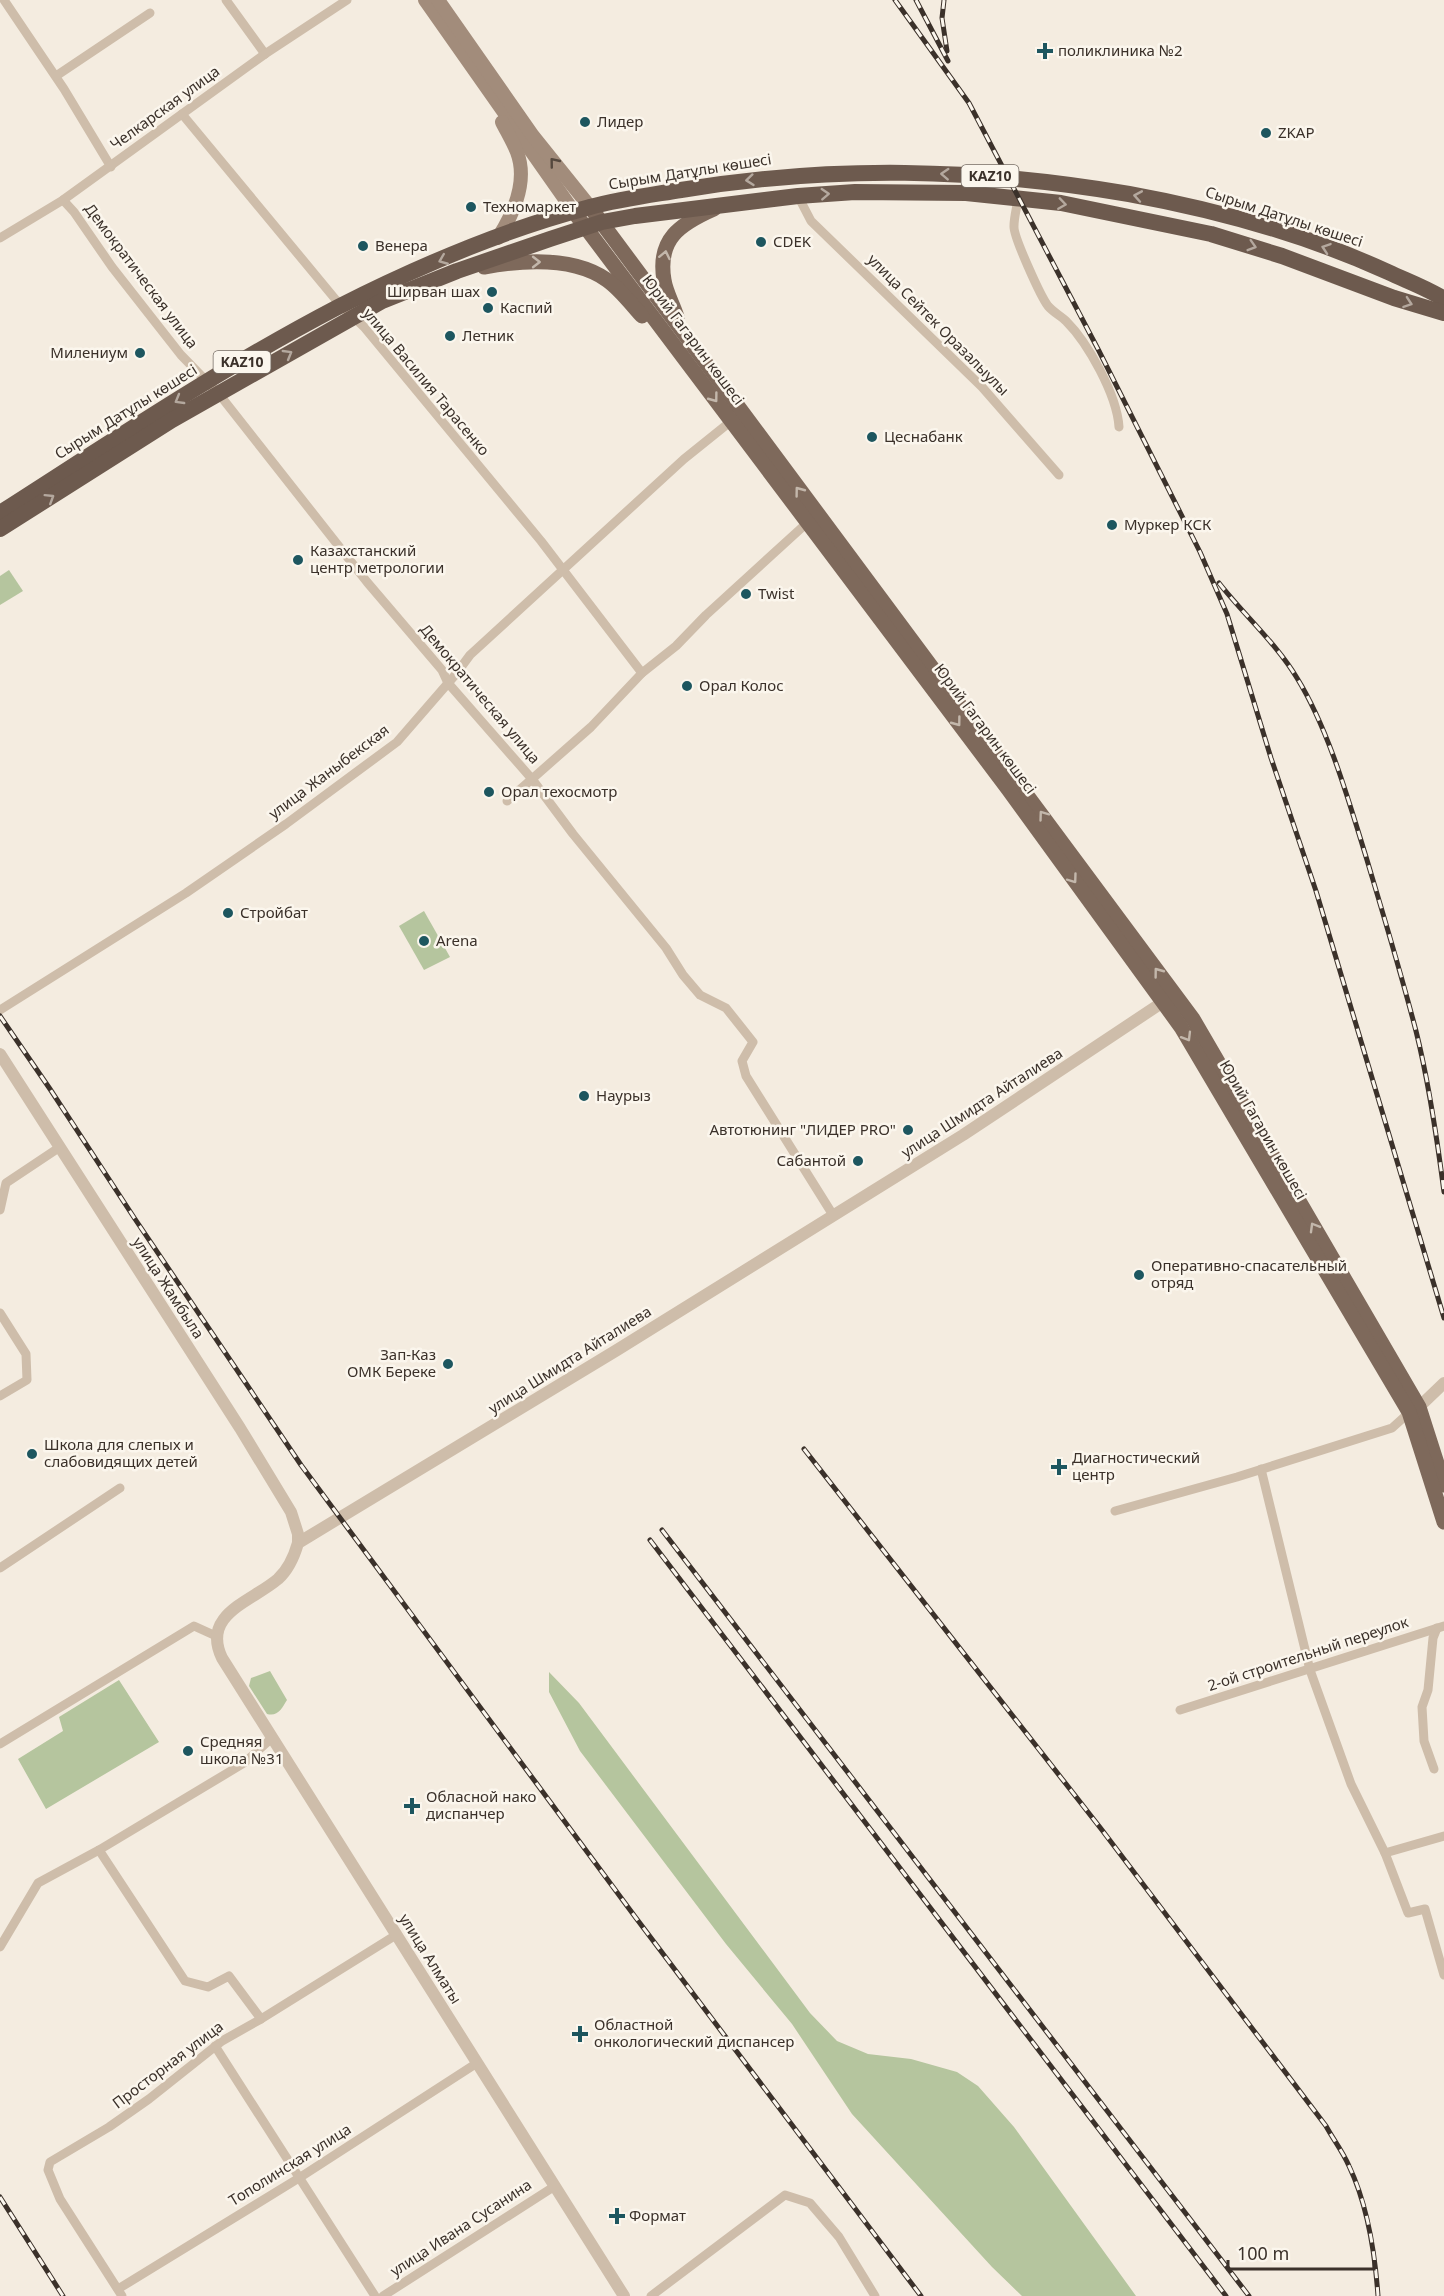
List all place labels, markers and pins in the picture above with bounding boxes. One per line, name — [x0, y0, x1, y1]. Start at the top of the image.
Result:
place label: поликлиника №2 — [1058, 40, 1183, 60]
marker: поликлиника №2 — [1036, 42, 1054, 60]
place label: Лидер — [597, 111, 643, 131]
marker: Лидер — [578, 115, 592, 129]
place label: ZKAP — [1278, 122, 1315, 142]
marker: ZKAP — [1259, 126, 1273, 140]
place label: Техномаркет — [483, 196, 576, 216]
marker: Техномаркет — [464, 200, 478, 214]
place label: CDEK — [773, 231, 812, 251]
place label: Венера — [375, 235, 428, 255]
marker: CDEK — [754, 235, 768, 249]
marker: Венера — [356, 239, 370, 253]
place label: Ширван шах — [387, 281, 480, 301]
marker: Ширван шах — [485, 285, 499, 299]
place label: Каспий — [500, 297, 553, 317]
marker: Каспий — [481, 301, 495, 315]
place label: Летник — [462, 325, 514, 345]
marker: Летник — [443, 329, 457, 343]
place label: Милениум — [50, 342, 128, 362]
marker: Милениум — [133, 346, 147, 360]
place label: Цеснабанк — [884, 426, 963, 446]
marker: Цеснабанк — [865, 430, 879, 444]
place label: Муркер КСК — [1124, 514, 1212, 534]
marker: Муркер КСК — [1105, 518, 1119, 532]
place label: Казахстанский центр метрологии — [310, 540, 444, 577]
marker: Казахстанский центр метрологии — [291, 553, 305, 567]
place label: Twist — [758, 583, 795, 603]
marker: Twist — [739, 587, 753, 601]
place label: Орал Колос — [699, 675, 784, 695]
marker: Орал Колос — [680, 679, 694, 693]
place label: Орал техосмотр — [501, 781, 617, 801]
marker: Орал техосмотр — [482, 785, 496, 799]
place label: Стройбат — [240, 902, 308, 922]
marker: Стройбат — [221, 906, 235, 920]
place label: Arena — [436, 930, 478, 950]
marker: Arena — [417, 934, 431, 948]
place label: Наурыз — [596, 1085, 651, 1105]
marker: Наурыз — [577, 1089, 591, 1103]
place label: Автотюнинг "ЛИДЕР PRO" — [709, 1119, 896, 1139]
marker: Автотюнинг "ЛИДЕР PRO" — [901, 1123, 915, 1137]
place label: Сабантой — [777, 1150, 846, 1170]
marker: Сабантой — [851, 1154, 865, 1168]
place label: Оперативно-спасательный отряд — [1151, 1255, 1347, 1292]
marker: Оперативно-спасательный отряд — [1132, 1268, 1146, 1282]
place label: Зап-Каз ОМК Береке — [347, 1344, 436, 1381]
marker: Зап-Каз ОМК Береке — [441, 1357, 455, 1371]
place label: Школа для слепых и слабовидящих детей — [44, 1434, 198, 1471]
marker: Школа для слепых и слабовидящих детей — [25, 1447, 39, 1461]
place label: Диагностический центр — [1072, 1447, 1200, 1484]
marker: Диагностический центр — [1050, 1458, 1068, 1476]
place label: Средняя школа №31 — [200, 1731, 284, 1768]
marker: Средняя школа №31 — [181, 1744, 195, 1758]
place label: Обласной нако диспанчер — [426, 1786, 536, 1823]
marker: Обласной нако диспанчер — [403, 1797, 421, 1815]
place label: Областной онкологический диспансер — [594, 2014, 794, 2051]
marker: Областной онкологический диспансер — [571, 2025, 589, 2043]
place label: Формат — [629, 2205, 686, 2225]
marker: Формат — [610, 2209, 624, 2223]

